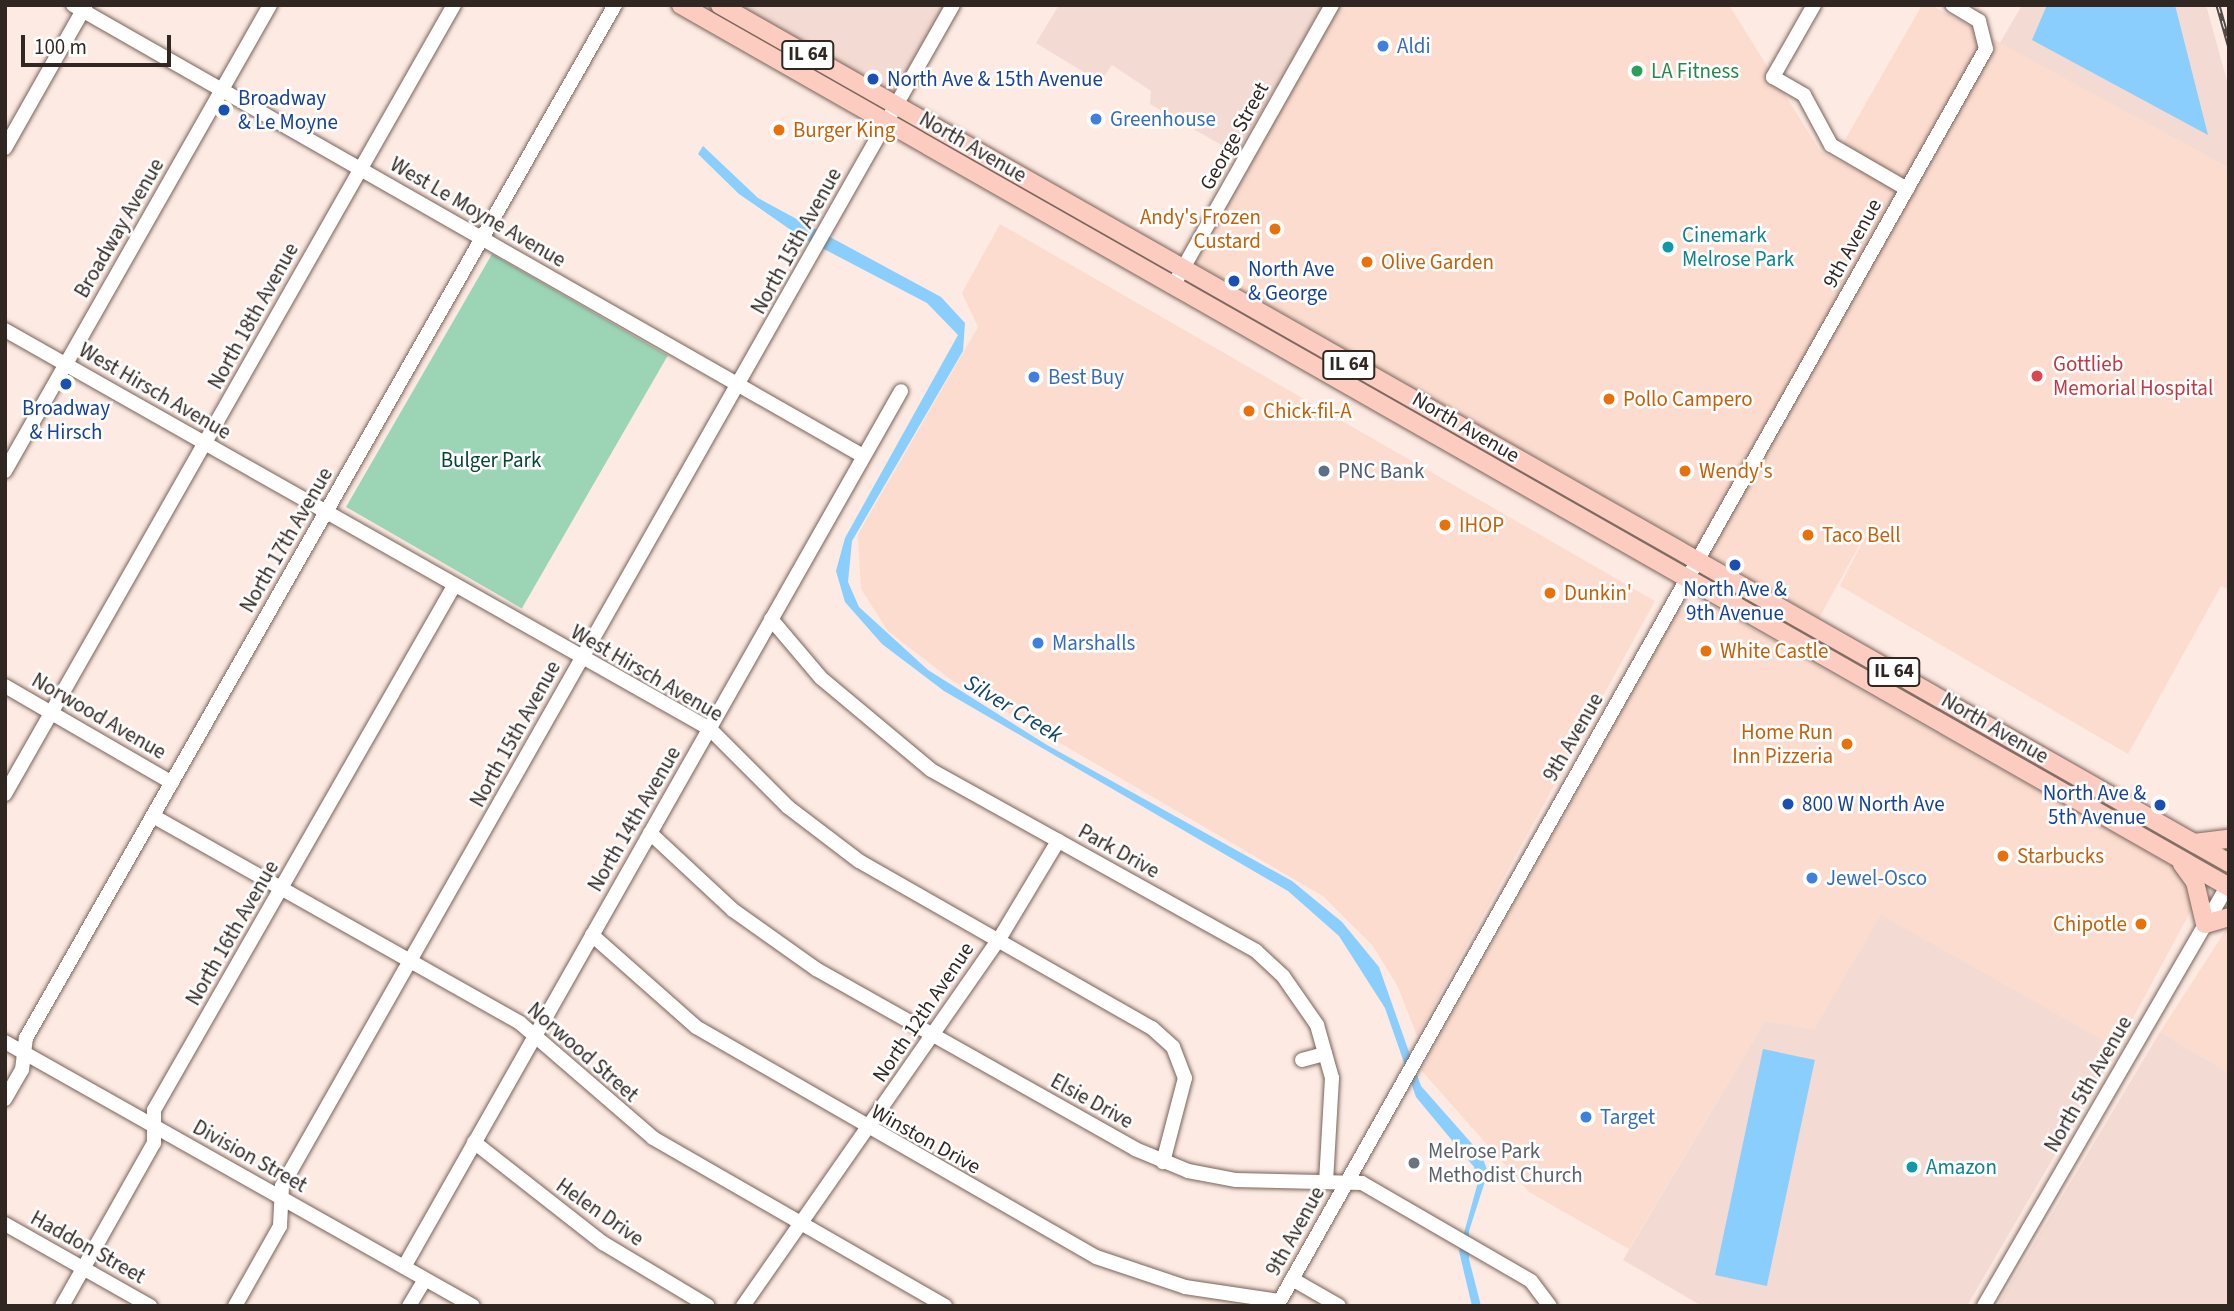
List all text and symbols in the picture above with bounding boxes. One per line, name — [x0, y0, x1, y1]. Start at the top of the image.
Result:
scale bar — [24, 21, 175, 65]
text: 100 m — [34, 32, 87, 62]
place label: Aldi — [1397, 33, 1431, 59]
marker: Aldi — [1375, 38, 1391, 54]
road number: IL 64 — [780, 40, 836, 70]
place label: LA Fitness — [1651, 58, 1739, 84]
marker: LA Fitness — [1629, 63, 1645, 79]
place label: North Ave & 15th Avenue — [887, 66, 1103, 92]
marker: North Ave & 15th Avenue — [865, 71, 881, 87]
street label: George Street — [1194, 78, 1274, 194]
place label: Broadway & Le Moyne — [238, 85, 338, 135]
marker: Broadway & Le Moyne — [216, 102, 232, 118]
street label: North Avenue — [915, 106, 1031, 188]
place label: Greenhouse — [1110, 106, 1216, 132]
marker: Greenhouse — [1088, 111, 1104, 127]
place label: Burger King — [793, 117, 895, 143]
marker: Burger King — [771, 122, 787, 138]
street label: West Le Moyne Avenue — [386, 151, 570, 273]
street label: Broadway Avenue — [69, 154, 169, 302]
street label: North 15th Avenue — [745, 163, 847, 319]
street label: 9th Avenue — [1817, 194, 1887, 292]
place label: Andy's Frozen Custard — [1140, 204, 1261, 254]
marker: Andy's Frozen Custard — [1267, 221, 1283, 237]
place label: Cinemark Melrose Park — [1682, 222, 1794, 272]
street label: North 18th Avenue — [202, 238, 304, 394]
marker: Cinemark Melrose Park — [1660, 239, 1676, 255]
place label: Olive Garden — [1381, 249, 1494, 275]
marker: Olive Garden — [1359, 254, 1375, 270]
place label: North Ave & George — [1248, 256, 1334, 306]
marker: North Ave & George — [1226, 273, 1242, 289]
street label: West Hirsch Avenue — [74, 337, 236, 445]
road number: IL 64 — [1321, 350, 1377, 380]
place label: Gottlieb Memorial Hospital — [2053, 351, 2213, 401]
place label: Best Buy — [1048, 364, 1124, 390]
marker: Gottlieb Memorial Hospital — [2027, 366, 2047, 386]
marker: Best Buy — [1026, 369, 1042, 385]
marker: Broadway & Hirsch — [58, 376, 74, 392]
street label: North Avenue — [1408, 386, 1524, 468]
place label: Pollo Campero — [1623, 386, 1753, 412]
marker: Pollo Campero — [1601, 391, 1617, 407]
place label: Broadway & Hirsch — [22, 395, 110, 445]
place label: Chick-fil-A — [1263, 398, 1352, 424]
marker: Chick-fil-A — [1241, 403, 1257, 419]
park label: Bulger Park — [441, 447, 541, 473]
place label: PNC Bank — [1338, 458, 1424, 484]
place label: Wendy's — [1699, 458, 1772, 484]
street label: North 17th Avenue — [234, 463, 338, 617]
marker: PNC Bank — [1316, 463, 1332, 479]
marker: Wendy's — [1677, 463, 1693, 479]
place label: IHOP — [1459, 512, 1504, 538]
marker: IHOP — [1437, 517, 1453, 533]
place label: Taco Bell — [1822, 522, 1901, 548]
marker: Taco Bell — [1800, 527, 1816, 543]
marker: North Ave & 9th Avenue — [1727, 557, 1743, 573]
place label: North Ave & 9th Avenue — [1683, 576, 1787, 626]
place label: Dunkin' — [1564, 580, 1632, 606]
marker: Dunkin' — [1542, 585, 1558, 601]
street label: West Hirsch Avenue — [566, 619, 728, 727]
place label: Marshalls — [1052, 630, 1135, 656]
marker: Marshalls — [1030, 635, 1046, 651]
place label: White Castle — [1720, 638, 1828, 664]
marker: White Castle — [1698, 643, 1714, 659]
street label: North 15th Avenue — [464, 656, 566, 812]
road number: IL 64 — [1866, 656, 1922, 688]
street label: Norwood Avenue — [27, 667, 171, 765]
water label: Silver Creek — [959, 669, 1067, 749]
street label: North Avenue — [1937, 687, 2053, 769]
street label: 9th Avenue — [1538, 688, 1608, 786]
place label: Home Run Inn Pizzeria — [1732, 719, 1833, 769]
marker: Home Run Inn Pizzeria — [1839, 736, 1855, 752]
street label: North 14th Avenue — [582, 742, 686, 896]
place label: North Ave & 5th Avenue — [2043, 780, 2146, 830]
place label: 800 W North Ave — [1802, 791, 1945, 817]
marker: 800 W North Ave — [1780, 796, 1796, 812]
marker: North Ave & 5th Avenue — [2152, 797, 2168, 813]
street label: Park Drive — [1074, 818, 1164, 884]
place label: Starbucks — [2017, 843, 2104, 869]
marker: Starbucks — [1995, 848, 2011, 864]
street label: North 16th Avenue — [180, 856, 284, 1010]
place label: Jewel-Osco — [1826, 865, 1927, 891]
marker: Jewel-Osco — [1804, 870, 1820, 886]
place label: Chipotle — [2053, 911, 2127, 937]
marker: Chipotle — [2133, 916, 2149, 932]
street label: North 12th Avenue — [867, 937, 979, 1087]
street label: Norwood Street — [522, 997, 644, 1107]
street label: North 5th Avenue — [2039, 1012, 2137, 1156]
street label: Elsie Drive — [1046, 1068, 1138, 1134]
street label: Winston Drive — [867, 1099, 985, 1179]
place label: Target — [1600, 1104, 1655, 1130]
marker: Target — [1578, 1109, 1594, 1125]
street label: Division Street — [188, 1114, 312, 1198]
place label: Melrose Park Methodist Church — [1428, 1138, 1583, 1188]
place label: Amazon — [1926, 1154, 1997, 1180]
marker: Melrose Park Methodist Church — [1406, 1155, 1422, 1171]
marker: Amazon — [1904, 1159, 1920, 1175]
street label: Helen Drive — [551, 1173, 649, 1251]
street label: 9th Avenue — [1260, 1182, 1330, 1280]
street label: Haddon Street — [26, 1205, 150, 1289]

